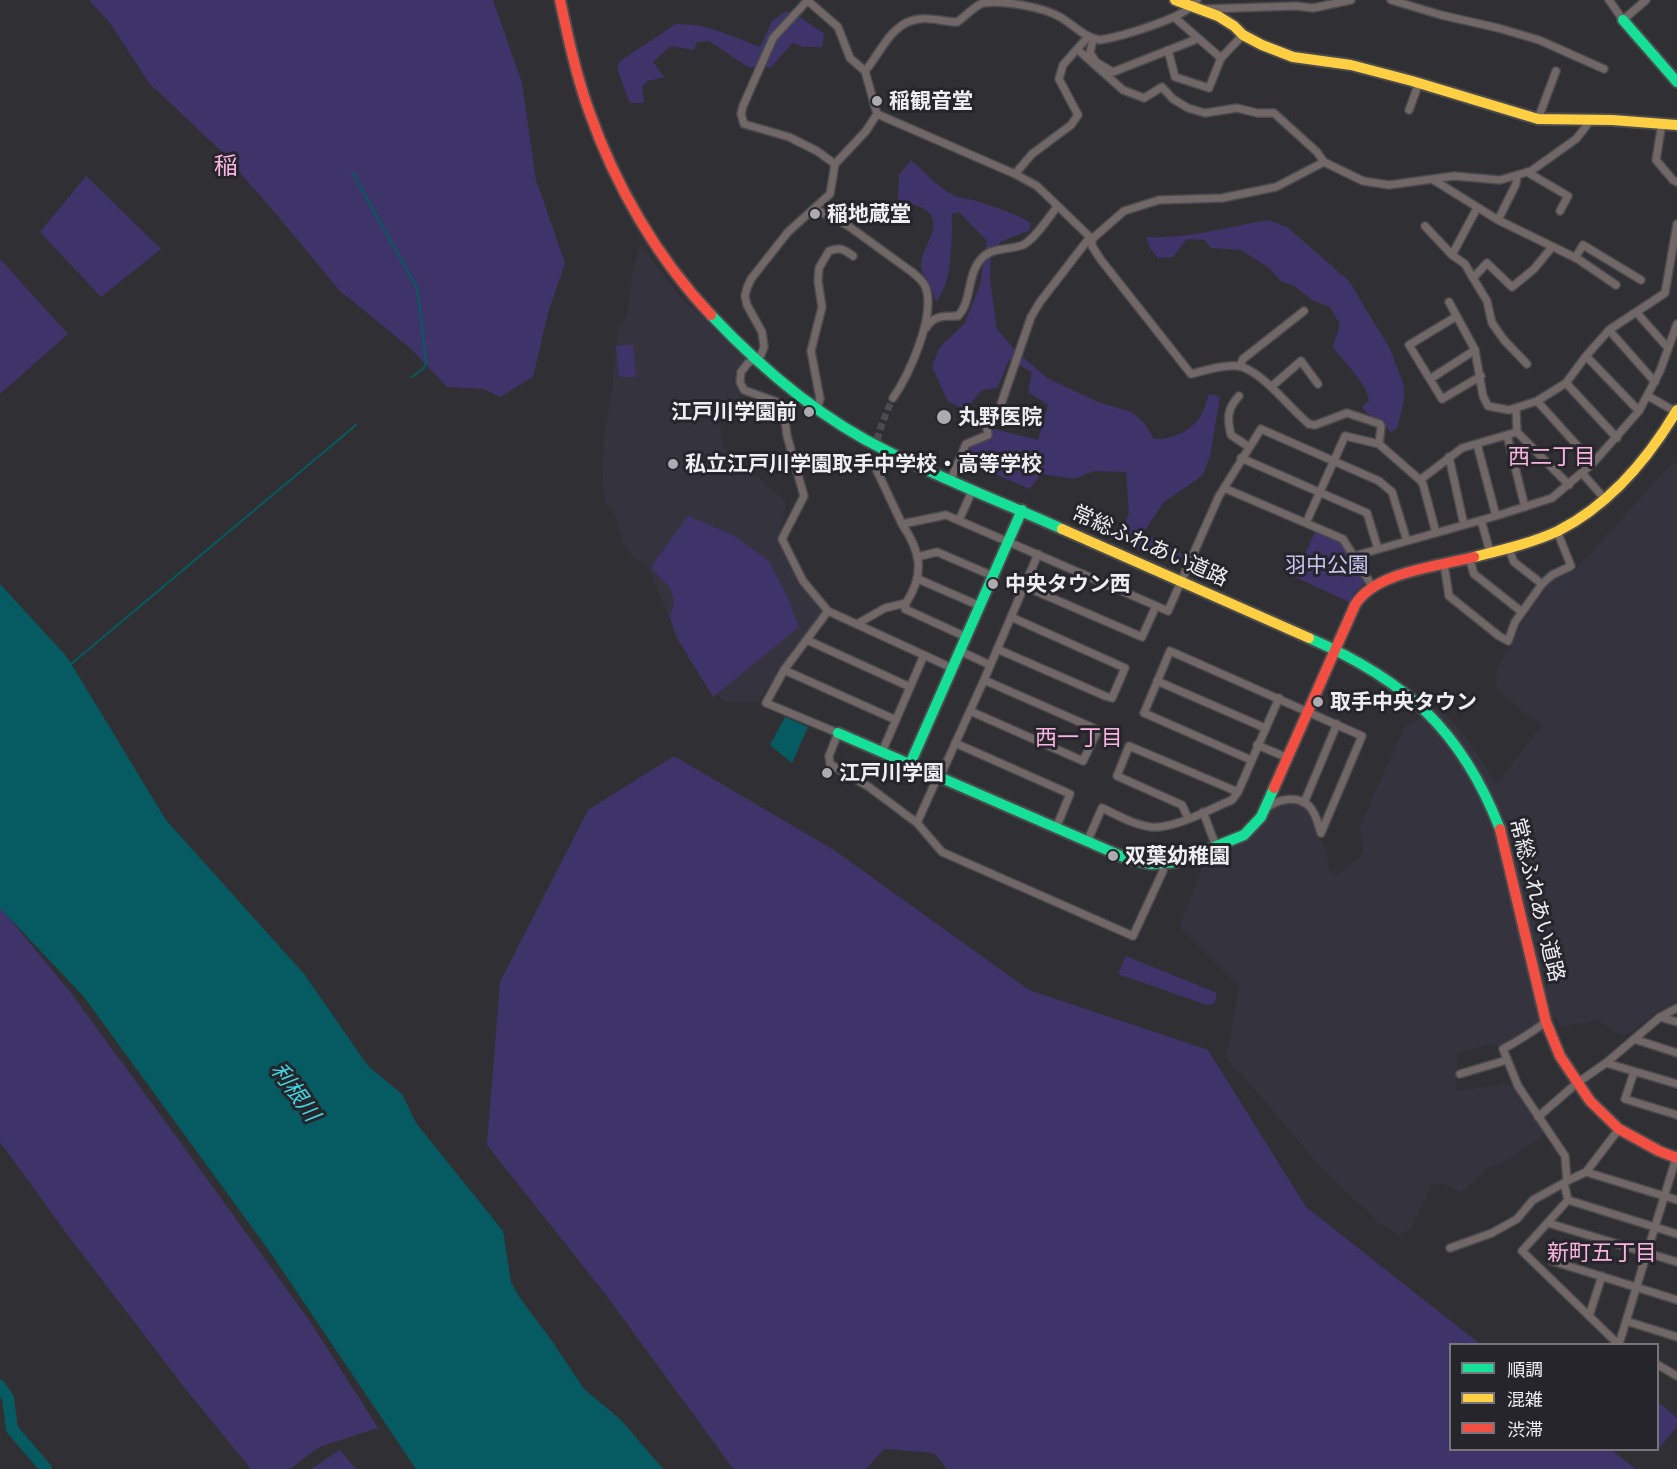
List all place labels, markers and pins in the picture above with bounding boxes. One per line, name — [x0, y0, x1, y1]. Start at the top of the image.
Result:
place label: 稲観音堂 — [889, 88, 973, 114]
marker: 稲観音堂 — [870, 94, 884, 108]
place label: 稲地蔵堂 — [827, 201, 911, 227]
marker: 稲地蔵堂 — [808, 207, 822, 221]
place label: 江戸川学園前 — [671, 399, 797, 425]
place label: 丸野医院 — [958, 404, 1042, 430]
marker: 江戸川学園前 — [802, 405, 816, 419]
marker: 丸野医院 — [935, 408, 953, 426]
place label: 私立江戸川学園取手中学校・高等学校 — [685, 451, 1042, 477]
marker: 私立江戸川学園取手中学校・高等学校 — [666, 457, 680, 471]
place label: 中央タウン西 — [1005, 571, 1131, 597]
marker: 中央タウン西 — [986, 577, 1000, 591]
place label: 取手中央タウン — [1330, 689, 1477, 715]
marker: 取手中央タウン — [1311, 695, 1325, 709]
place label: 江戸川学園 — [839, 760, 944, 786]
marker: 江戸川学園 — [820, 766, 834, 780]
place label: 双葉幼稚園 — [1125, 843, 1230, 869]
marker: 双葉幼稚園 — [1106, 849, 1120, 863]

